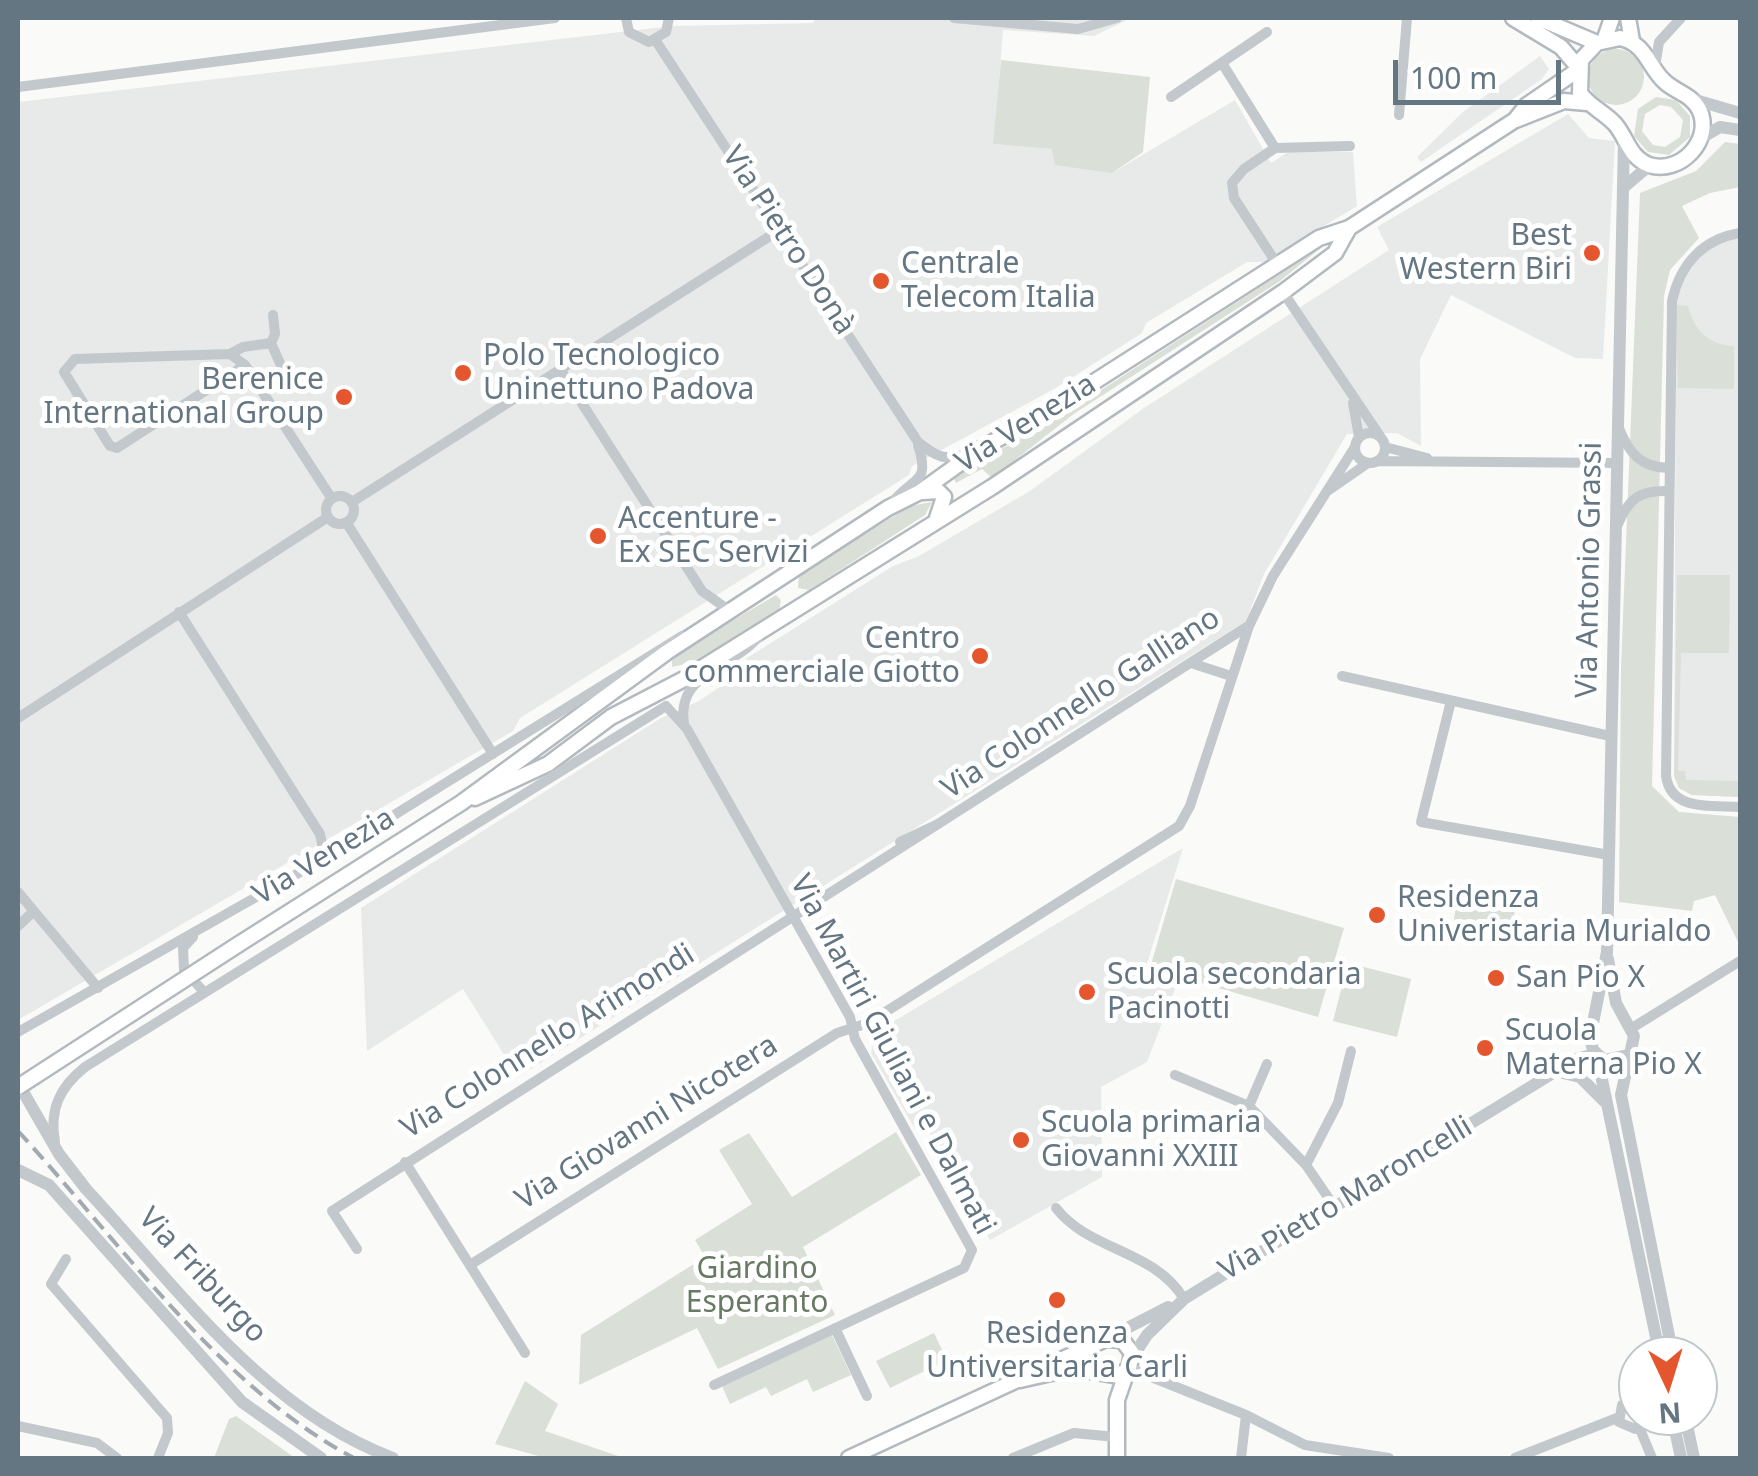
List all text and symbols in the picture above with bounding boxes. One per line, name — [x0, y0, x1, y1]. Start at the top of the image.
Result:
scale bar — [1398, 40, 1566, 102]
text: 100 m — [1410, 57, 1497, 98]
street label: Via Pietro Donà — [714, 140, 862, 342]
place label: Best Western Biri — [1400, 218, 1572, 288]
marker: Best Western Biri — [1581, 242, 1603, 264]
place label: Centrale Telecom Italia — [901, 246, 1096, 316]
marker: Centrale Telecom Italia — [870, 270, 892, 292]
place label: Polo Tecnologico Uninettuno Padova — [483, 338, 754, 408]
place label: Berenice International Group — [43, 362, 324, 432]
marker: Polo Tecnologico Uninettuno Padova — [452, 362, 474, 384]
street label: Via Venezia — [949, 367, 1103, 481]
marker: Berenice International Group — [333, 386, 355, 408]
street label: Via Antonio Grassi — [1570, 442, 1610, 698]
place label: Accenture - Ex SEC Servizi — [618, 501, 809, 572]
marker: Accenture - Ex SEC Servizi — [587, 525, 609, 547]
street label: Via Colonnello Galliano — [935, 601, 1227, 807]
place label: Centro commerciale Giotto — [684, 621, 960, 692]
marker: Centro commerciale Giotto — [969, 645, 991, 667]
street label: Via Venezia — [247, 801, 401, 913]
street label: Via Martiri Giuliani e Dalmati — [782, 869, 1002, 1241]
place label: Residenza Univeristaria Murialdo — [1397, 880, 1711, 950]
marker: Residenza Univeristaria Murialdo — [1366, 904, 1388, 926]
street label: Via Colonnello Arimondi — [395, 937, 701, 1147]
place label: Scuola secondaria Pacinotti — [1107, 957, 1362, 1028]
place label: San Pio X — [1516, 960, 1645, 996]
marker: San Pio X — [1485, 967, 1507, 989]
marker: Scuola secondaria Pacinotti — [1076, 981, 1098, 1003]
place label: Scuola Materna Pio X — [1505, 1013, 1702, 1084]
street label: Via Giovanni Nicotera — [510, 1028, 784, 1218]
marker: Scuola Materna Pio X — [1474, 1037, 1496, 1059]
place label: Scuola primaria Giovanni XXIII — [1041, 1105, 1261, 1176]
street label: Via Pietro Maroncelli — [1213, 1109, 1479, 1289]
marker: Scuola primaria Giovanni XXIII — [1010, 1129, 1032, 1151]
street label: Via Friburgo — [130, 1201, 274, 1351]
park label: Giardino Esperanto — [686, 1251, 828, 1322]
marker: Residenza Untiversitaria Carli — [1046, 1289, 1068, 1311]
place label: Residenza Untiversitaria Carli — [926, 1316, 1188, 1386]
north arrow — [1618, 1336, 1718, 1436]
text: N — [1657, 1394, 1683, 1434]

